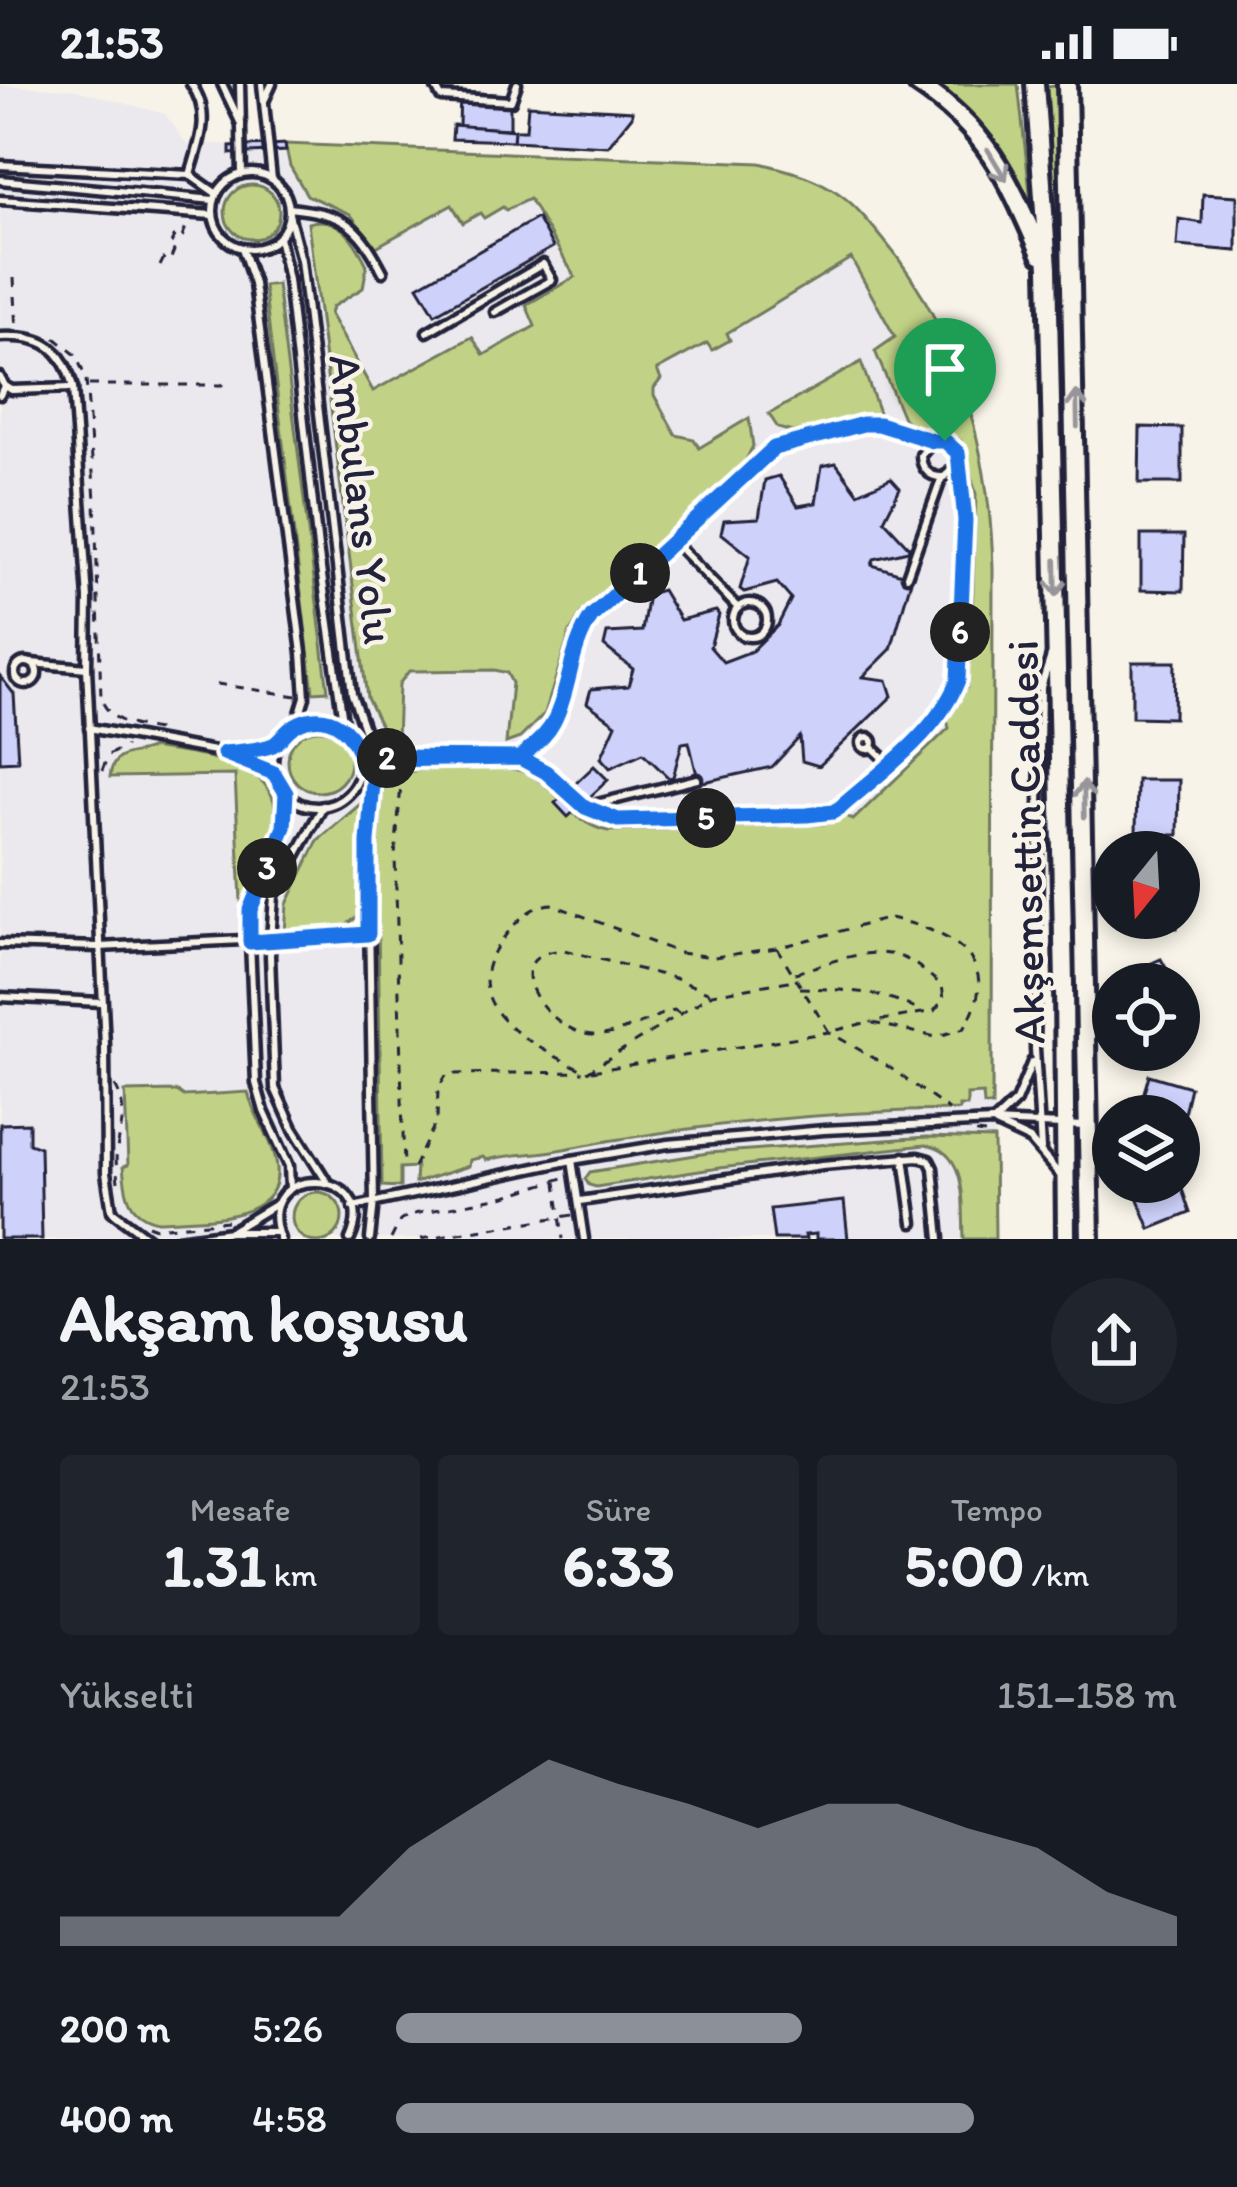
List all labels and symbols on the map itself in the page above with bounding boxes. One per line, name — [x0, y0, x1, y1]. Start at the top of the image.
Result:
one-way arrow — [985, 147, 1009, 181]
pin — [894, 318, 996, 441]
street label: Ambulans Yolu — [318, 351, 408, 647]
one-way arrow — [1065, 390, 1088, 429]
pin: 1 — [610, 543, 670, 603]
one-way arrow — [1044, 558, 1067, 597]
pin: 6 — [930, 602, 990, 662]
street label: Akşemsettin Caddesi — [994, 639, 1056, 1045]
pin: 2 — [357, 728, 417, 788]
one-way arrow — [1073, 780, 1095, 819]
pin: 5 — [676, 788, 736, 848]
north arrow — [1092, 831, 1200, 939]
pin: 3 — [237, 838, 297, 898]

